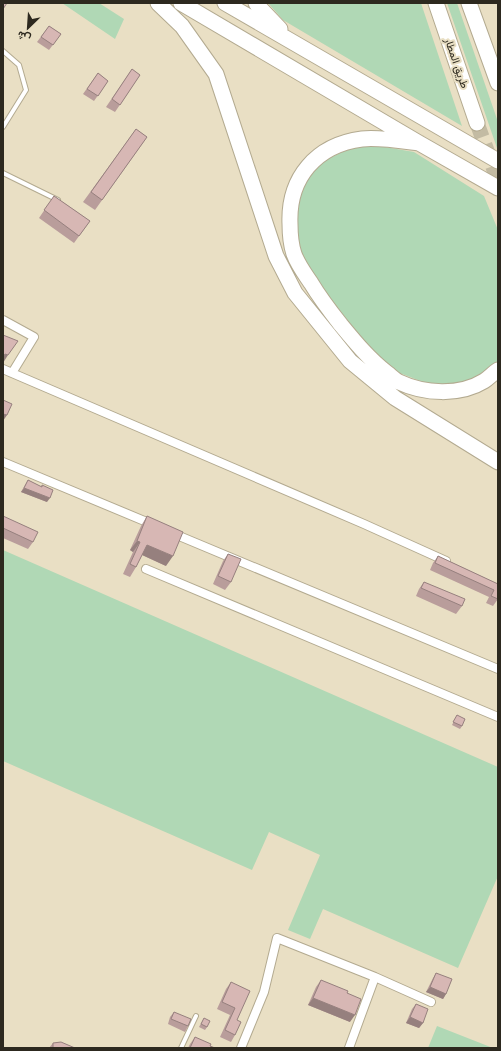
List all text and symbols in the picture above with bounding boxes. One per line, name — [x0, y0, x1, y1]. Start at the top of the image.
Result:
north arrow — [8, 8, 48, 48]
text: ش — [14, 27, 33, 47]
street label: طريق المطار — [441, 35, 473, 90]

